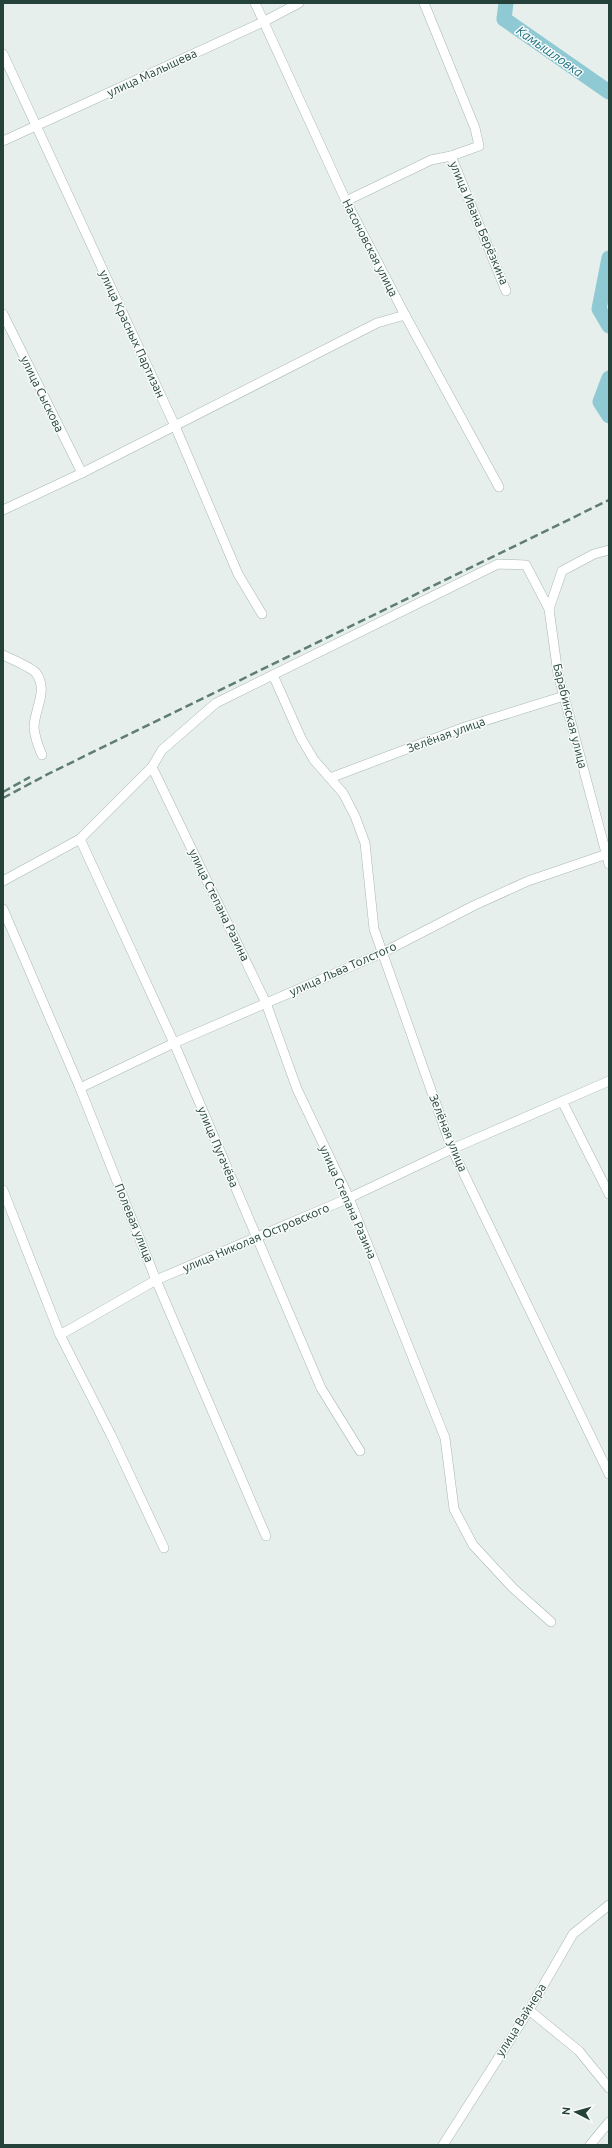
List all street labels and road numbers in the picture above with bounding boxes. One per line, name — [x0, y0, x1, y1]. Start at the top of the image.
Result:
street label: улица Малышева — [105, 46, 199, 99]
street label: улица Ивана Берёзкина — [448, 159, 511, 286]
street label: Насоновская улица — [340, 197, 401, 299]
street label: улица Красных Партизан — [97, 268, 168, 400]
street label: улица Сыскова — [18, 354, 67, 434]
street label: Барабинская улица — [551, 662, 590, 770]
street label: Зелёная улица — [405, 714, 487, 755]
street label: улица Степана Разина — [187, 847, 252, 963]
street label: улица Льва Толстого — [287, 939, 398, 998]
street label: Зелёная улица — [427, 1092, 470, 1173]
street label: улица Пугачёва — [196, 1105, 241, 1189]
street label: улица Степана Разина — [318, 1143, 379, 1261]
street label: Полевая улица — [113, 1182, 156, 1264]
street label: улица Николая Островского — [181, 1201, 331, 1274]
street label: улица Вайнера — [493, 1981, 548, 2059]

